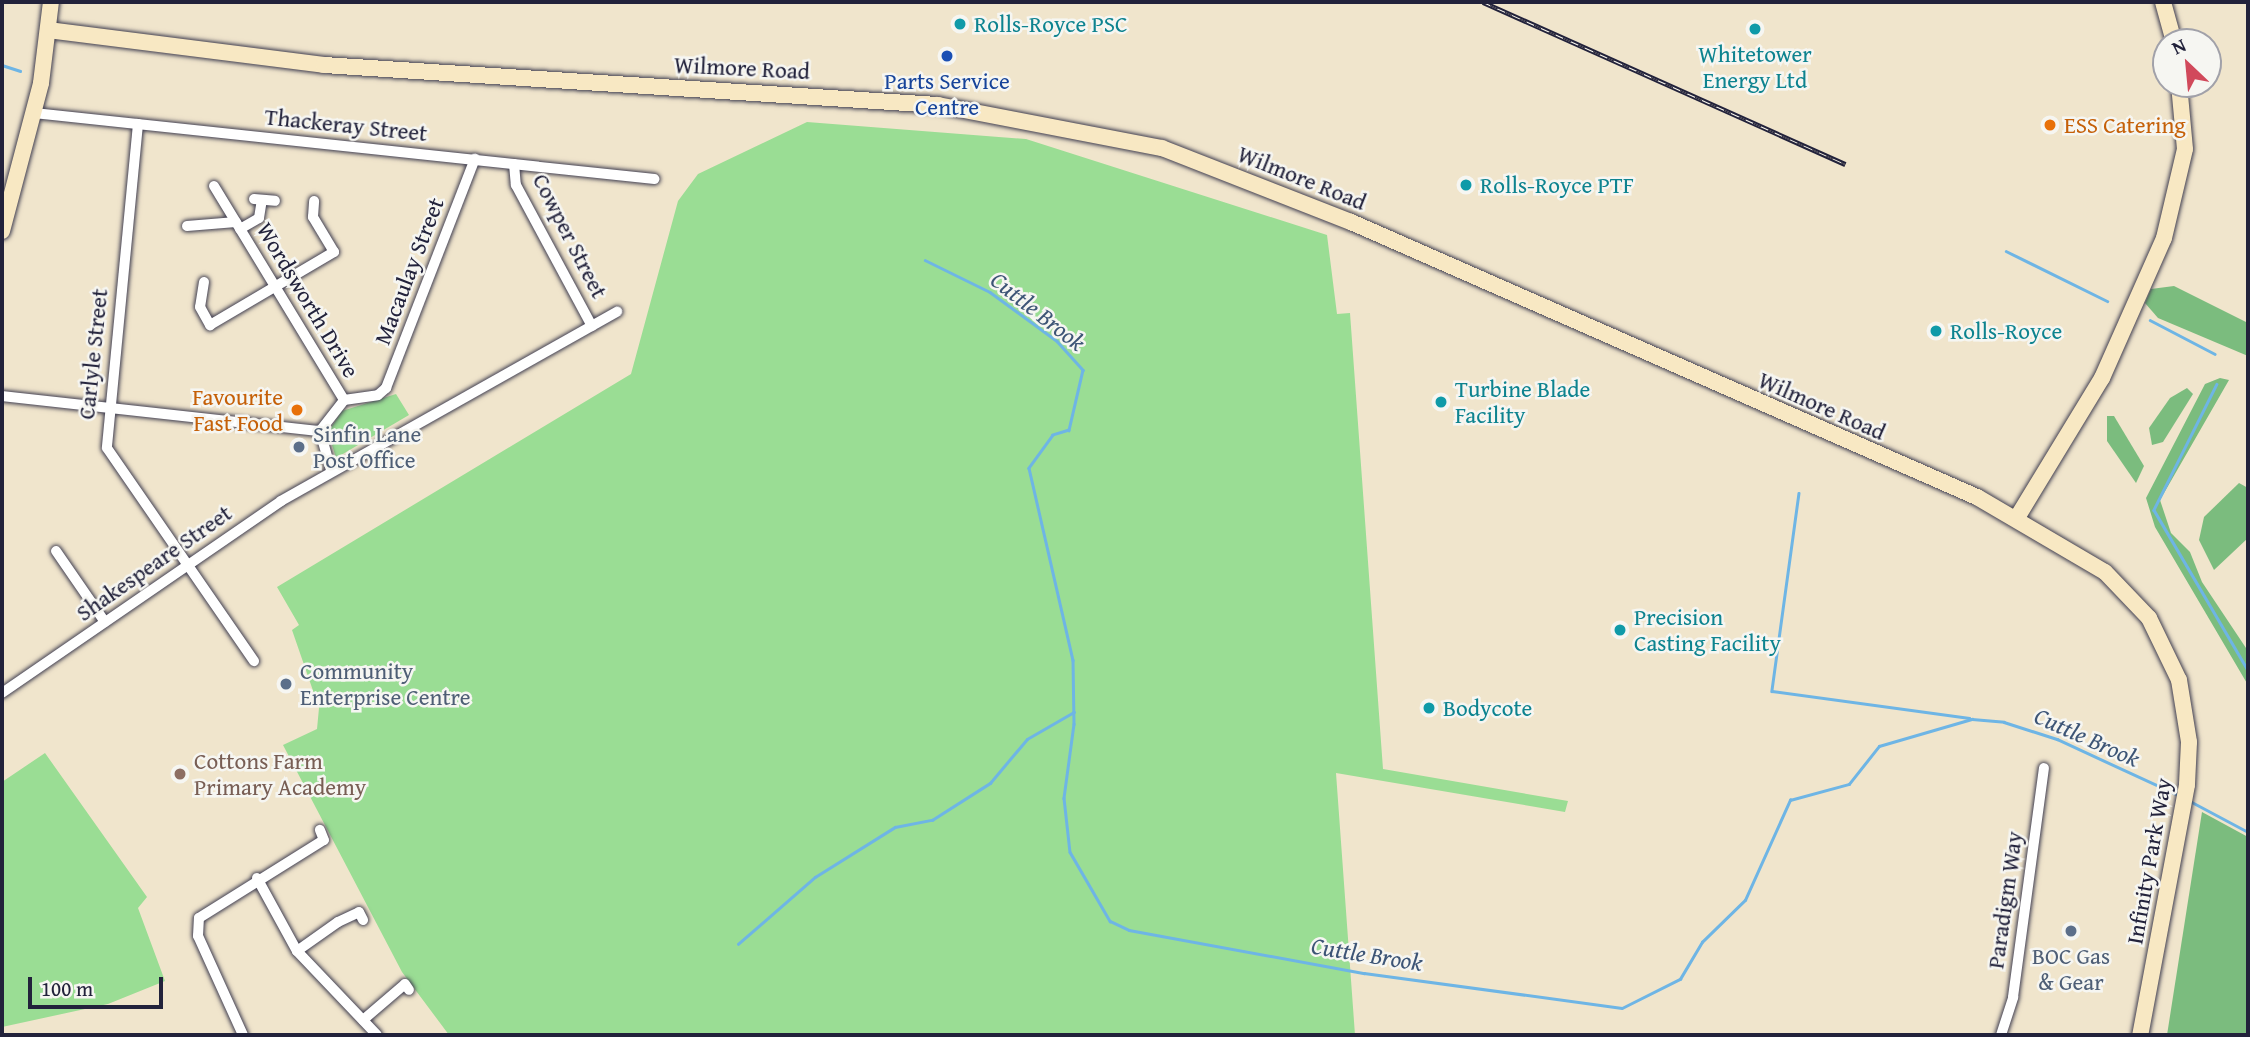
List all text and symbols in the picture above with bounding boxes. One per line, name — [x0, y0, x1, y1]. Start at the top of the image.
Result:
place label: Rolls-Royce PSC — [974, 10, 1127, 38]
marker: Rolls-Royce PSC — [952, 16, 968, 32]
marker: Whitetower Energy Ltd — [1747, 21, 1763, 37]
north arrow — [2152, 28, 2222, 98]
text: N — [2167, 31, 2191, 61]
place label: Whitetower Energy Ltd — [1698, 40, 1812, 94]
marker: Parts Service Centre — [939, 48, 955, 64]
street label: Wilmore Road — [673, 51, 811, 85]
place label: Parts Service Centre — [884, 67, 1010, 121]
street label: Thackeray Street — [263, 103, 429, 147]
place label: ESS Catering — [2064, 111, 2186, 139]
marker: ESS Catering — [2042, 117, 2058, 133]
street label: Wilmore Road — [1234, 140, 1370, 216]
street label: Cowper Street — [527, 169, 613, 303]
place label: Rolls-Royce PTF — [1480, 171, 1634, 199]
marker: Rolls-Royce PTF — [1458, 177, 1474, 193]
street label: Macaulay Street — [368, 194, 450, 348]
street label: Wordsworth Drive — [251, 217, 365, 383]
water label: Cuttle Brook — [985, 265, 1091, 357]
street label: Carlyle Street — [72, 287, 114, 421]
place label: Rolls-Royce — [1950, 317, 2062, 345]
marker: Rolls-Royce — [1928, 323, 1944, 339]
street label: Wilmore Road — [1754, 366, 1890, 446]
place label: Turbine Blade Facility — [1455, 375, 1590, 429]
place label: Favourite Fast Food — [192, 383, 283, 437]
marker: Turbine Blade Facility — [1433, 394, 1449, 410]
marker: Favourite Fast Food — [289, 402, 305, 418]
place label: Sinfin Lane Post Office — [313, 420, 421, 474]
marker: Sinfin Lane Post Office — [291, 439, 307, 455]
street label: Shakespeare Street — [71, 499, 237, 627]
place label: Precision Casting Facility — [1634, 603, 1781, 657]
marker: Precision Casting Facility — [1612, 622, 1628, 638]
place label: Community Enterprise Centre — [300, 657, 471, 711]
marker: Community Enterprise Centre — [278, 676, 294, 692]
place label: Bodycote — [1443, 694, 1532, 722]
marker: Bodycote — [1421, 700, 1437, 716]
water label: Cuttle Brook — [2030, 701, 2144, 773]
place label: Cottons Farm Primary Academy — [194, 747, 366, 801]
marker: Cottons Farm Primary Academy — [172, 766, 188, 782]
street label: Infinity Park Way — [2121, 776, 2177, 946]
street label: Paradigm Way — [1982, 830, 2028, 970]
marker: BOC Gas & Gear — [2063, 923, 2079, 939]
water label: Cuttle Brook — [1309, 931, 1425, 977]
place label: BOC Gas & Gear — [2032, 942, 2110, 996]
scale bar — [32, 964, 166, 1008]
text: 100 m — [41, 973, 93, 1004]

